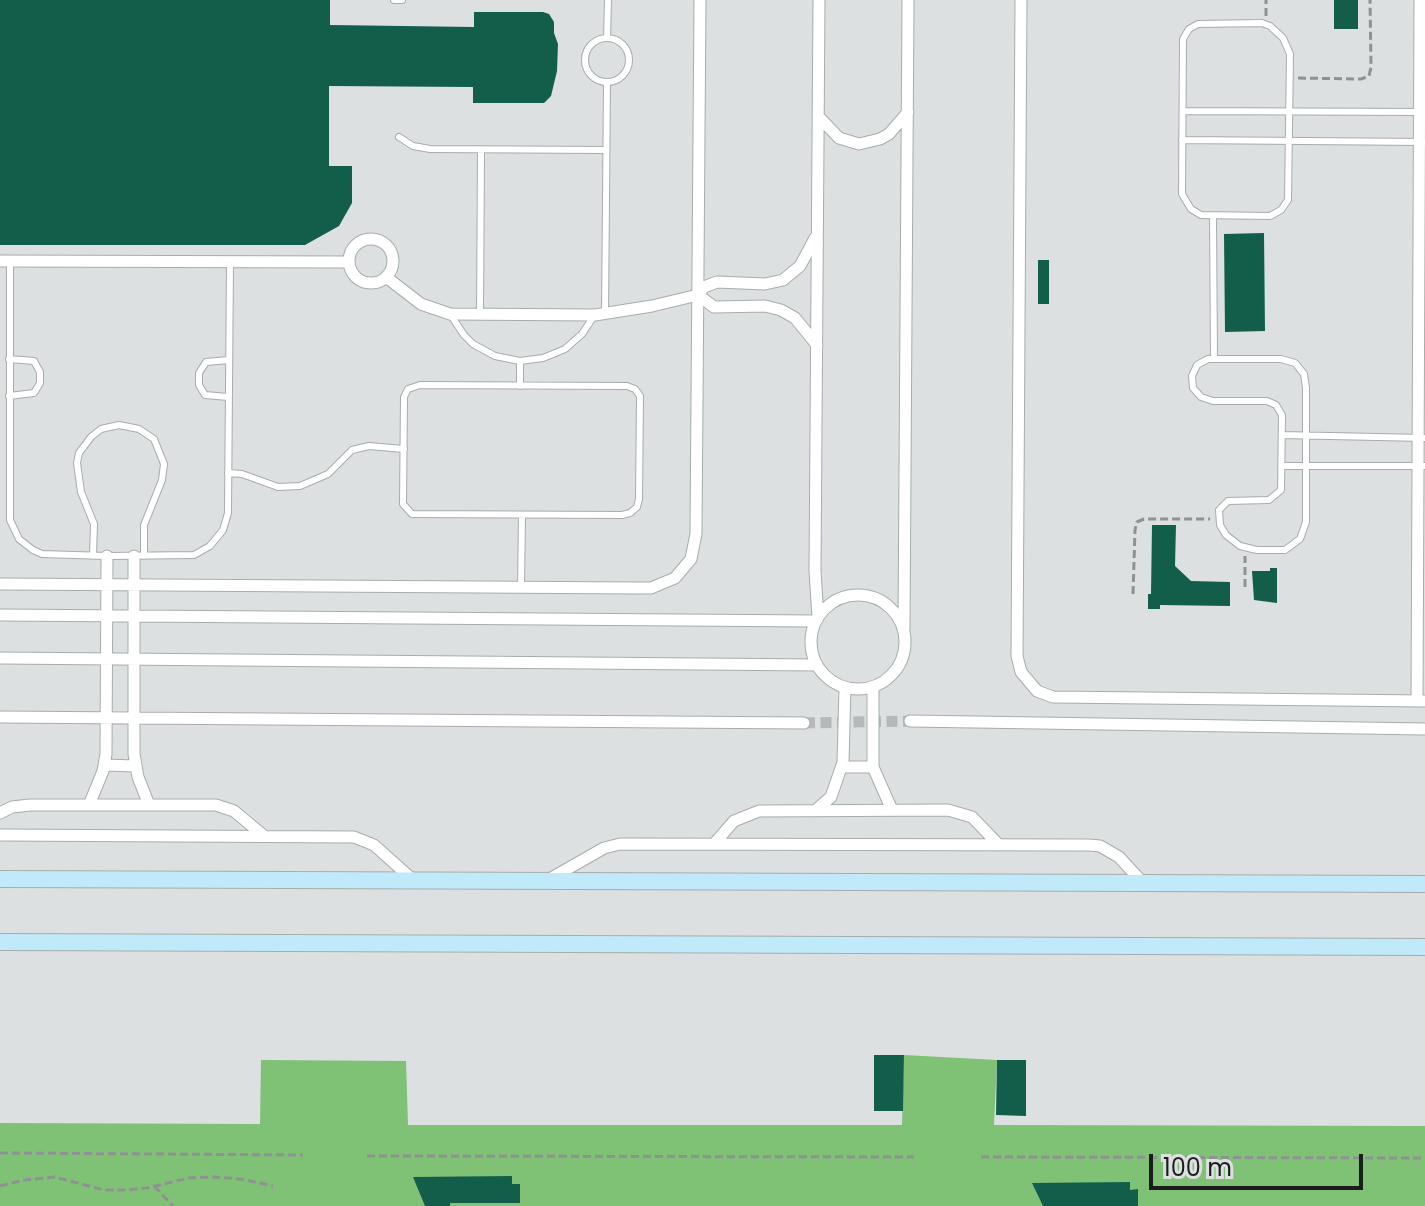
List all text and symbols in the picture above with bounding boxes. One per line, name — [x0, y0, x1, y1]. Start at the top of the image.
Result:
scale bar — [1153, 1138, 1367, 1188]
text: 100 m — [1163, 1151, 1232, 1184]

